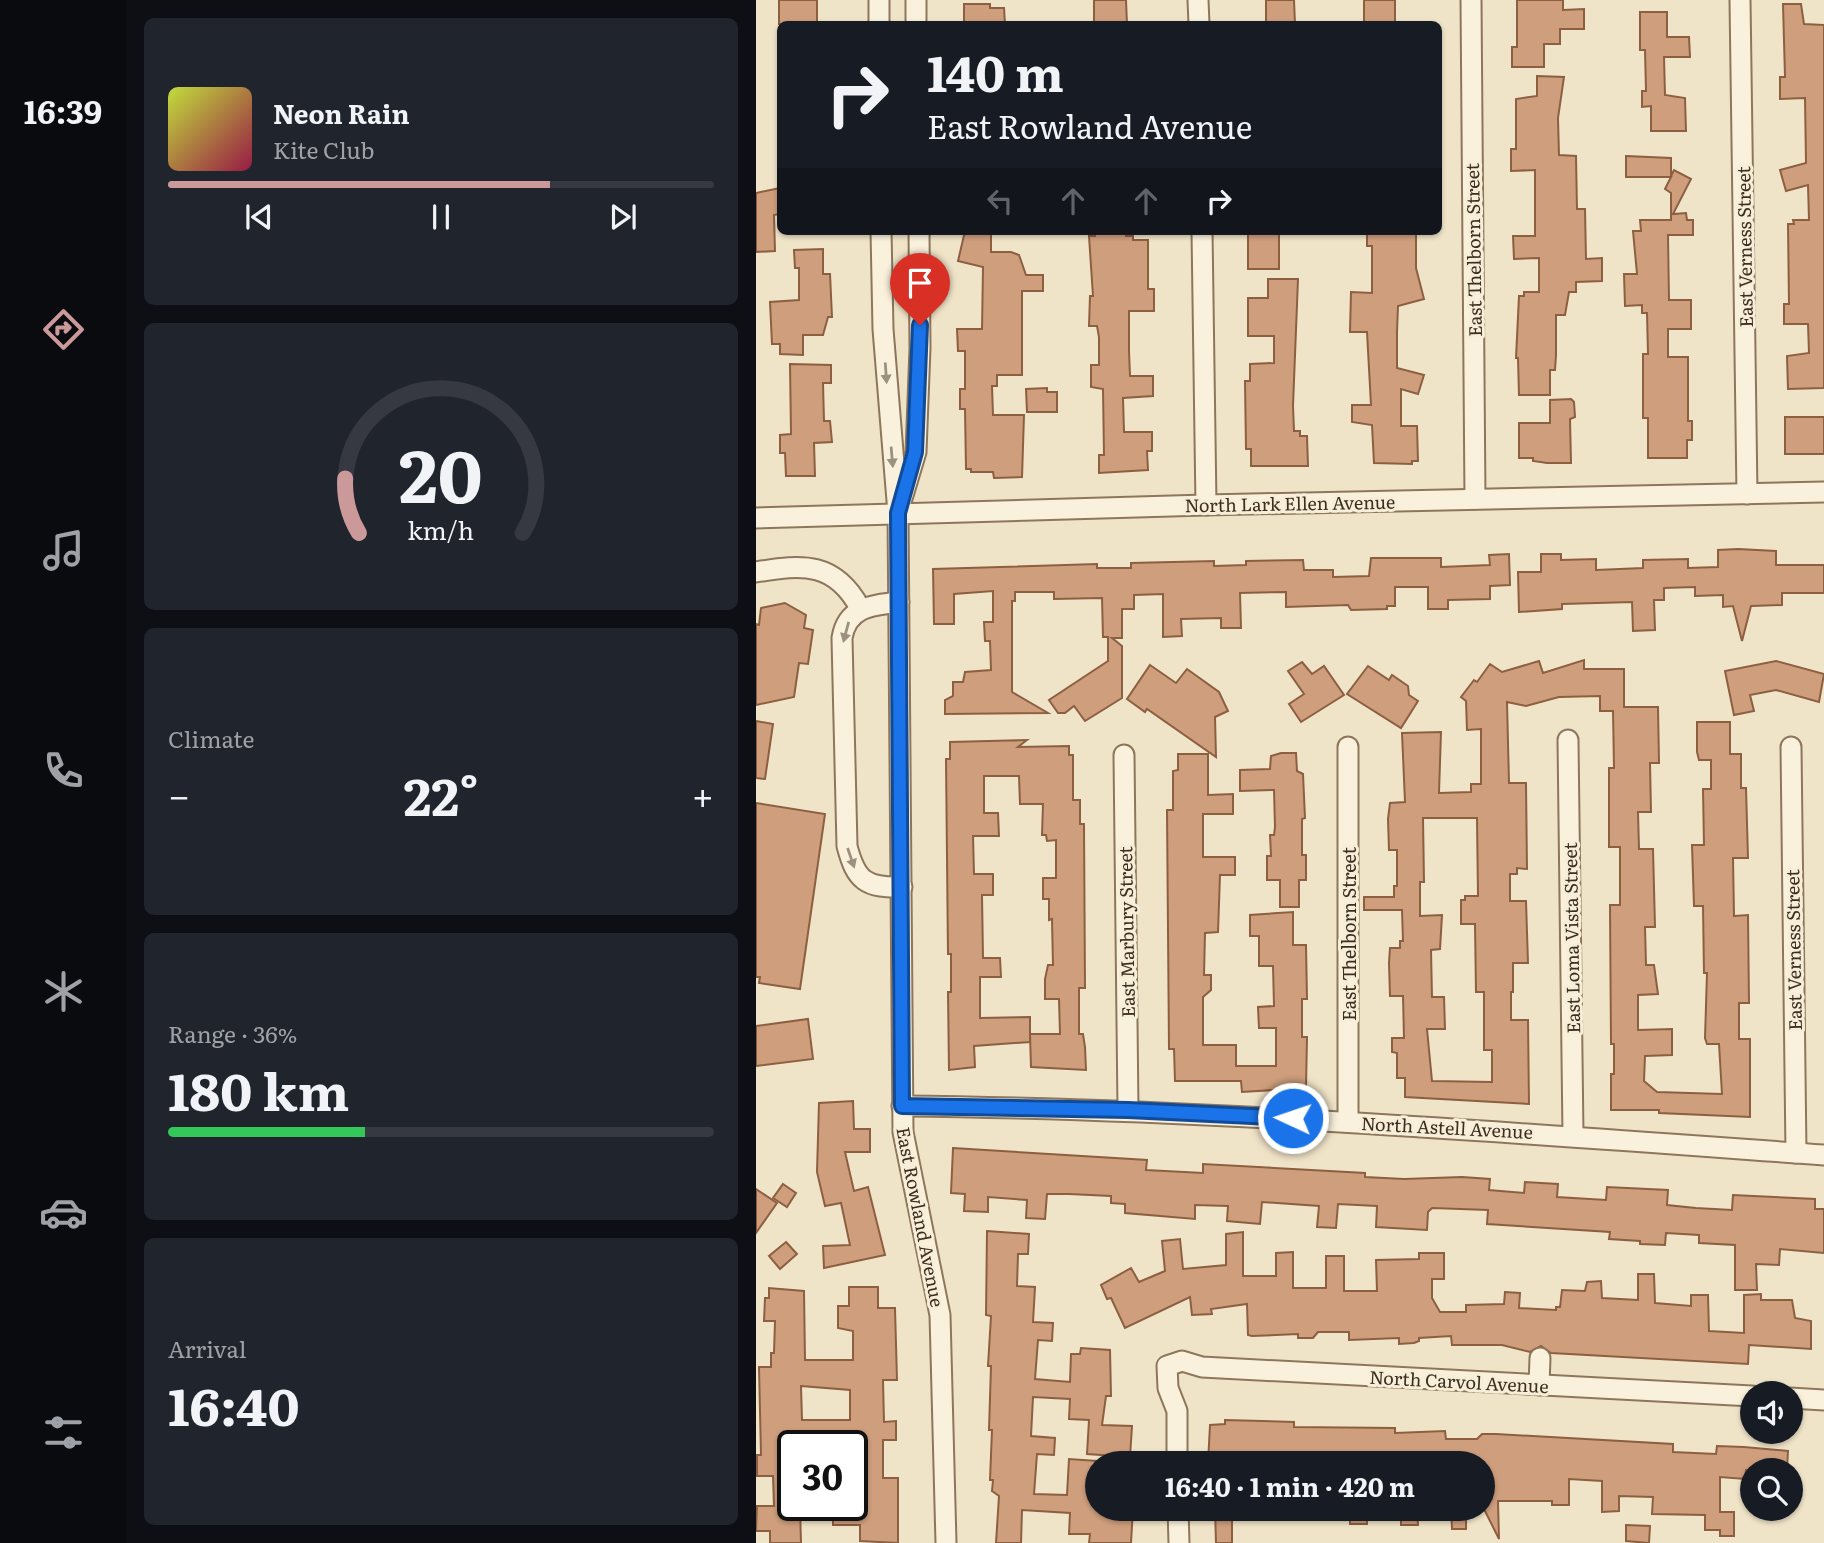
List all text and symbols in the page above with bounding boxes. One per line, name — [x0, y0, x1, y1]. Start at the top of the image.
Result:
text: 140 m — [927, 34, 1064, 107]
icon: right — [812, 49, 903, 140]
text: 16:39 — [24, 86, 102, 134]
text: Neon Rain — [273, 93, 410, 132]
text: East Rowland Avenue — [927, 101, 1252, 149]
text: Kite Club — [273, 132, 374, 166]
street label: East Thelborn Street — [1458, 162, 1488, 337]
street label: East Verness Street — [1729, 165, 1759, 328]
icon: left — [981, 182, 1019, 220]
icon: ahead — [1054, 182, 1092, 220]
icon: ahead — [1127, 182, 1165, 220]
icon: right — [1200, 182, 1238, 220]
icon: previous — [240, 198, 278, 236]
icon: pause — [422, 198, 460, 236]
icon: next — [604, 198, 642, 236]
pin — [890, 253, 950, 325]
icon: arrive — [901, 264, 939, 302]
icon: directions — [39, 305, 88, 354]
one-way arrow — [881, 362, 892, 384]
text: 20 — [399, 417, 483, 525]
one-way arrow — [887, 446, 898, 468]
street label: North Lark Ellen Avenue — [1184, 488, 1396, 518]
text: km/h — [408, 510, 474, 547]
icon: music — [39, 526, 88, 575]
one-way arrow — [840, 622, 850, 643]
text: Climate — [168, 721, 254, 755]
icon: phone — [39, 746, 88, 795]
text: 22° — [403, 755, 479, 832]
text: − — [168, 765, 190, 822]
text: + — [692, 765, 714, 822]
street label: East Loma Vista Street — [1556, 841, 1586, 1034]
street label: East Marbury Street — [1111, 845, 1141, 1018]
street label: East Thelborn Street — [1335, 846, 1362, 1021]
one-way arrow — [846, 847, 857, 868]
street label: East Verness Street — [1778, 868, 1808, 1031]
icon: climate — [39, 967, 88, 1016]
text: Range · 36% — [168, 1016, 297, 1050]
text: 180 km — [168, 1050, 349, 1127]
position arrow — [1256, 1081, 1330, 1155]
street label: North Astell Avenue — [1360, 1109, 1534, 1145]
street label: East Rowland Avenue — [890, 1125, 952, 1309]
icon: car — [39, 1188, 88, 1237]
text: Arrival — [168, 1331, 247, 1365]
street label: North Carvol Avenue — [1369, 1363, 1549, 1399]
text: 16:40 — [168, 1365, 299, 1442]
map controls — [1740, 1381, 1803, 1521]
button: sound — [1740, 1381, 1803, 1444]
icon: filters — [39, 1408, 88, 1457]
speed limit sign: 30 — [777, 1430, 868, 1521]
button: search — [1740, 1458, 1803, 1521]
text: 16:40 · 1 min · 420 m — [1165, 1466, 1415, 1505]

